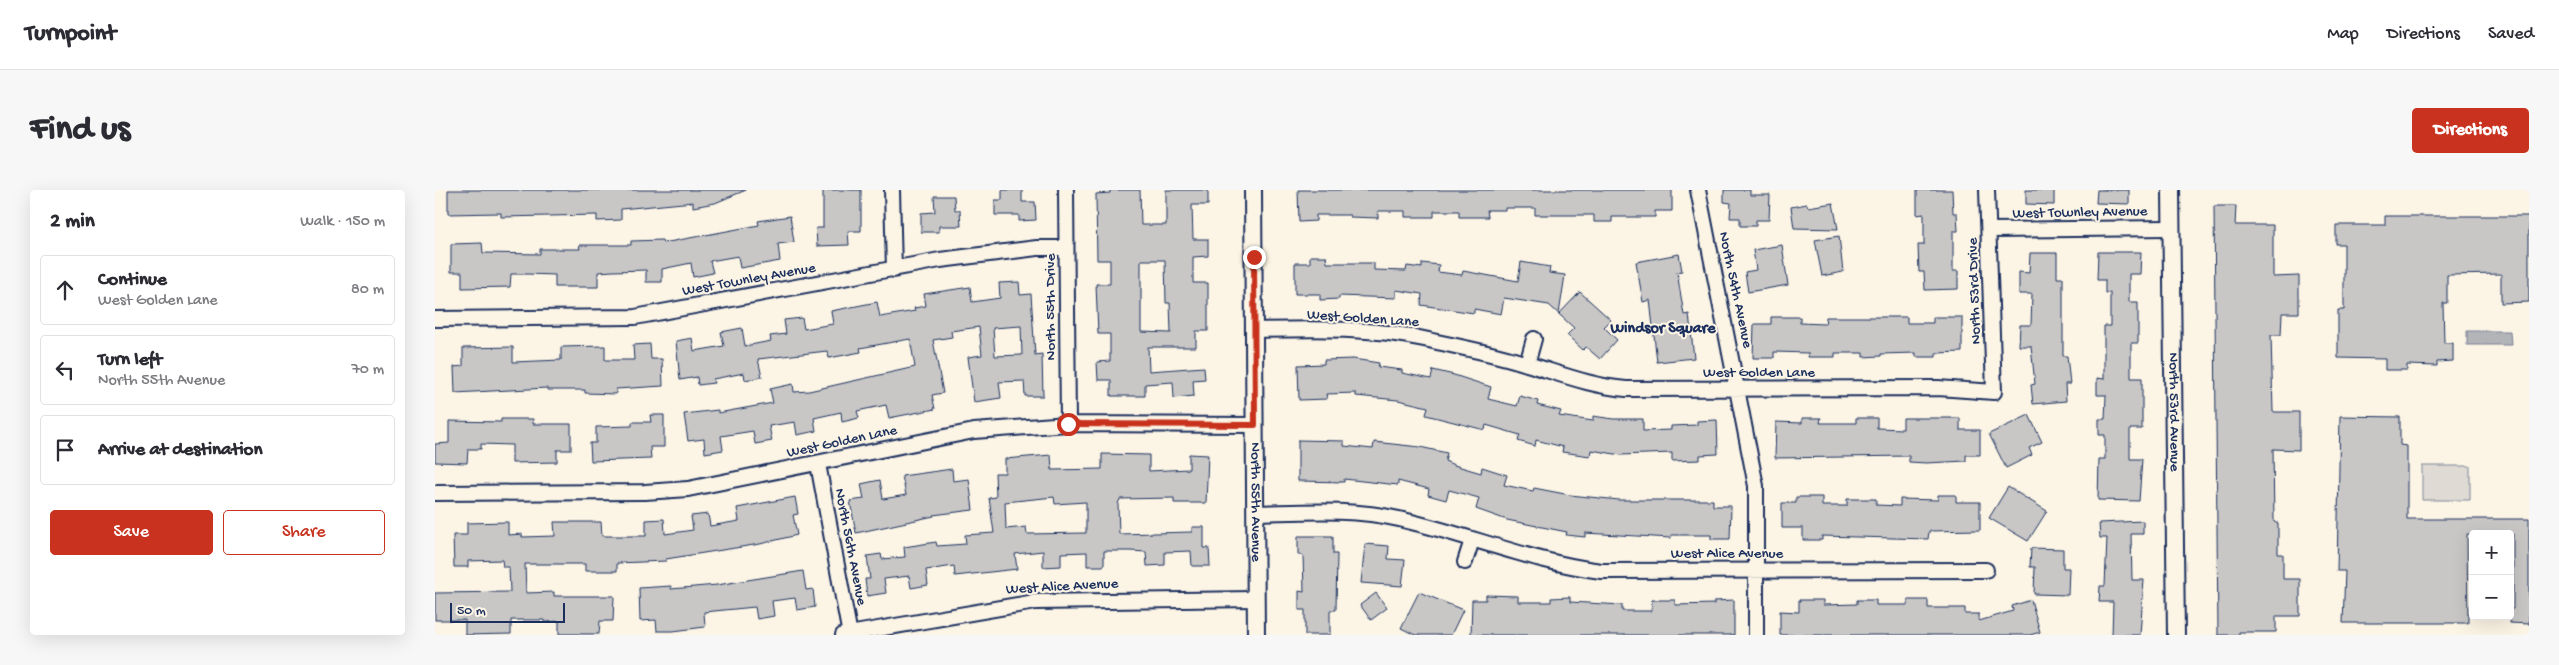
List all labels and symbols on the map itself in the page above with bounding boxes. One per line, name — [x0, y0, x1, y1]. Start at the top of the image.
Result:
street label: West Townley Avenue — [2012, 203, 2148, 223]
street label: North 54th Avenue — [1714, 230, 1756, 350]
street label: North 53rd Drive — [1964, 237, 1986, 345]
route end — [1243, 246, 1266, 269]
street label: North 55th Drive — [1042, 253, 1060, 360]
street label: West Townley Avenue — [681, 259, 817, 301]
street label: West Golden Lane — [1306, 306, 1420, 332]
district label: Windsor Square — [1610, 320, 1716, 339]
street label: North 53rd Avenue — [2164, 352, 2183, 472]
street label: West Golden Lane — [1703, 364, 1815, 382]
route start — [1057, 413, 1080, 436]
street label: West Golden Lane — [785, 421, 899, 462]
street label: North 55th Avenue — [1246, 442, 1265, 562]
street label: North 56th Avenue — [830, 487, 870, 607]
street label: West Alice Avenue — [1671, 545, 1784, 563]
street label: West Alice Avenue — [1005, 575, 1119, 599]
scale bar — [450, 600, 565, 623]

